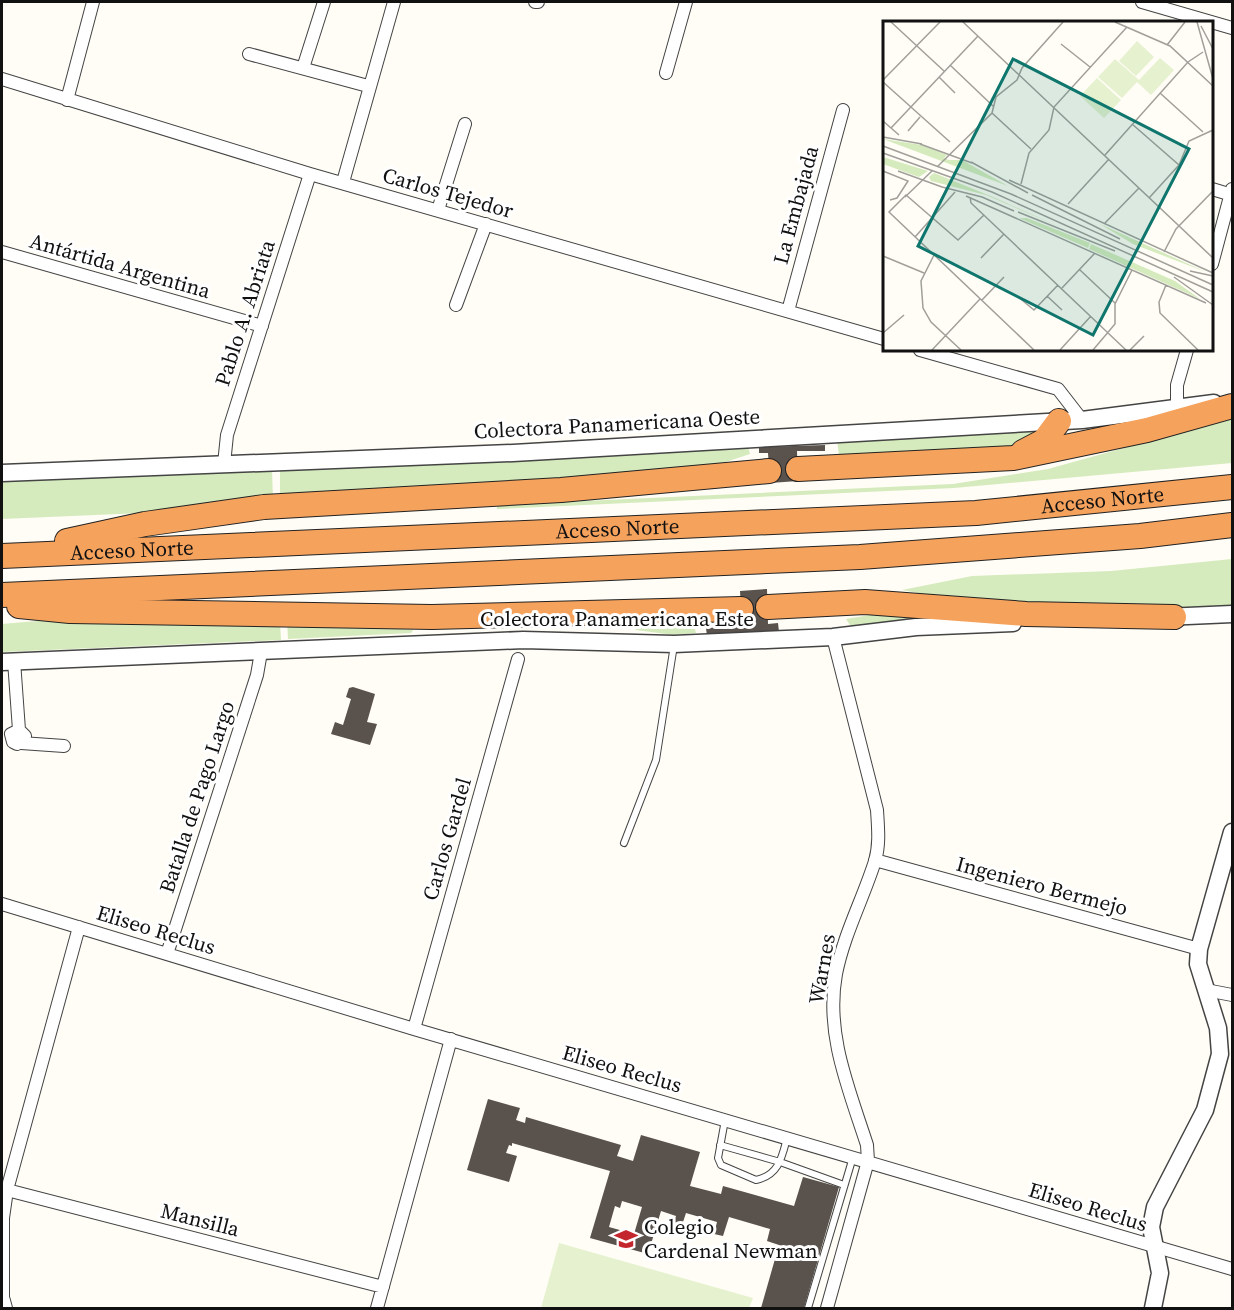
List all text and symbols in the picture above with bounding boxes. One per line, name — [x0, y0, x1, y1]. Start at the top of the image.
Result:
inset map — [883, 21, 1213, 351]
street label: La Embajada — [766, 142, 825, 267]
street label: Carlos Tejedor — [379, 160, 517, 225]
street label: Antártida Argentina — [26, 226, 214, 305]
street label: Pablo A. Abriata — [207, 236, 282, 390]
street label: Colectora Panamericana Oeste — [473, 402, 761, 445]
street label: Acceso Norte — [1039, 479, 1165, 520]
street label: Acceso Norte — [555, 511, 680, 546]
street label: Acceso Norte — [69, 533, 194, 567]
street label: Colectora Panamericana Este — [480, 604, 754, 633]
street label: Batalla de Pago Largo — [152, 697, 241, 897]
street label: Carlos Gardel — [415, 774, 478, 904]
street label: Ingeniero Bermejo — [953, 849, 1131, 922]
street label: Eliseo Reclus — [93, 898, 219, 961]
street label: Warnes — [801, 932, 842, 1006]
street label: Eliseo Reclus — [559, 1038, 685, 1099]
street label: Eliseo Reclus — [1025, 1175, 1151, 1238]
street label: Mansilla — [158, 1196, 243, 1243]
place label: Colegio Cardenal Newman — [644, 1212, 818, 1265]
school or university icon: Colegio Cardenal Newman — [613, 1226, 639, 1252]

